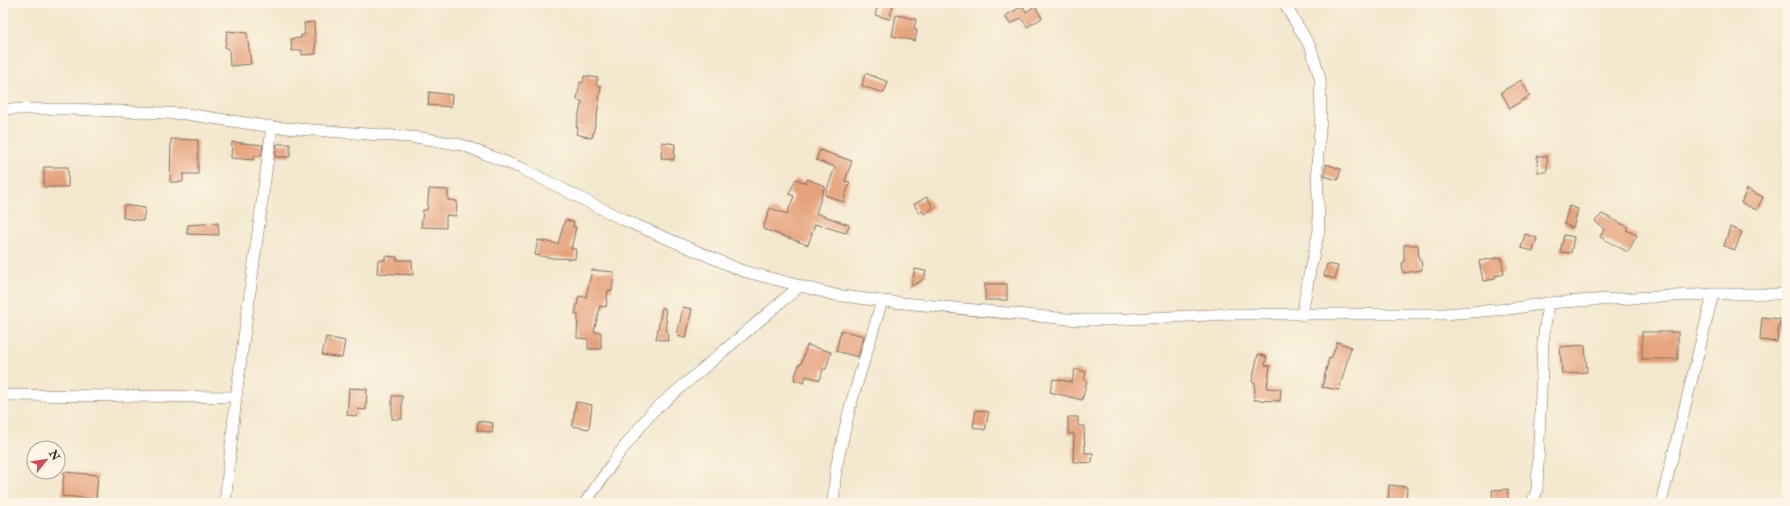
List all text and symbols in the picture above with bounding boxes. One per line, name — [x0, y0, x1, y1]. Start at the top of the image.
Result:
north arrow — [26, 440, 66, 480]
text: N — [46, 447, 63, 464]

